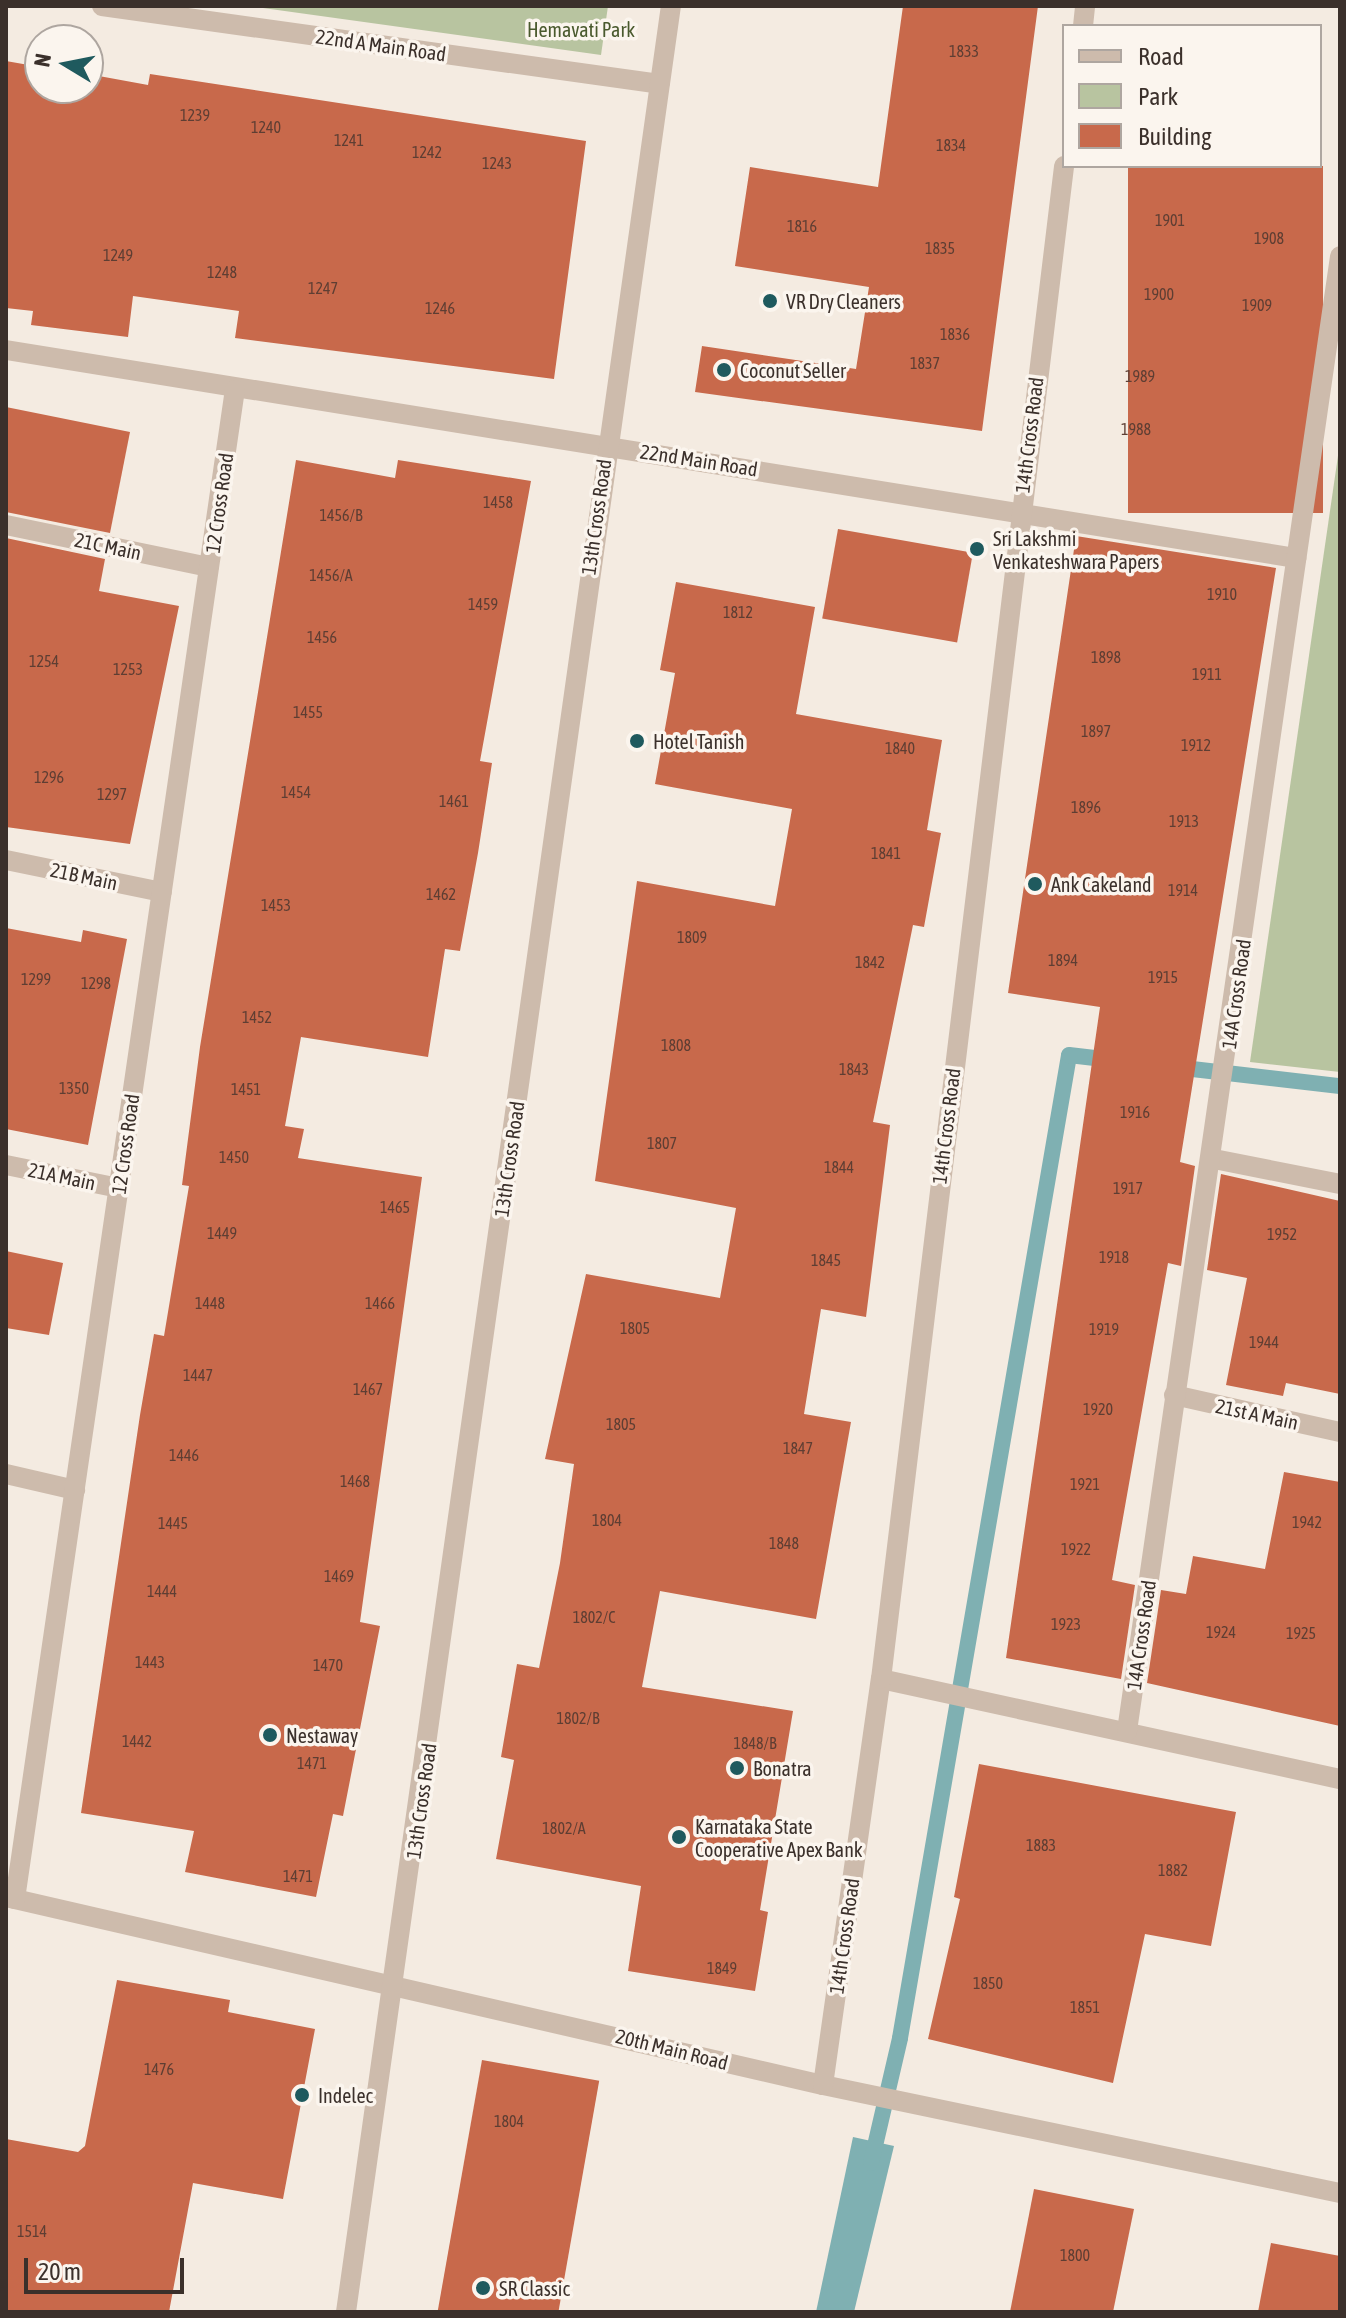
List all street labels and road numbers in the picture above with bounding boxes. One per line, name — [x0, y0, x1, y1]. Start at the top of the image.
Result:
street label: 22nd A Main Road — [314, 24, 448, 66]
street label: 14th Cross Road — [1010, 376, 1048, 494]
street label: 22nd Main Road — [639, 439, 759, 481]
street label: 12 Cross Road — [200, 451, 238, 555]
street label: 13th Cross Road — [576, 458, 616, 576]
street label: 21C Main — [72, 527, 144, 565]
street label: 21B Main — [48, 857, 120, 895]
street label: 14A Cross Road — [1216, 938, 1256, 1050]
street label: 14th Cross Road — [927, 1067, 965, 1185]
street label: 12 Cross Road — [106, 1092, 144, 1196]
street label: 13th Cross Road — [489, 1100, 529, 1218]
street label: 21A Main — [26, 1157, 98, 1195]
street label: 21st A Main — [1213, 1394, 1301, 1434]
street label: 14A Cross Road — [1121, 1579, 1161, 1691]
street label: 13th Cross Road — [401, 1742, 441, 1860]
street label: 14th Cross Road — [824, 1877, 864, 1995]
street label: 20th Main Road — [613, 2023, 731, 2075]

